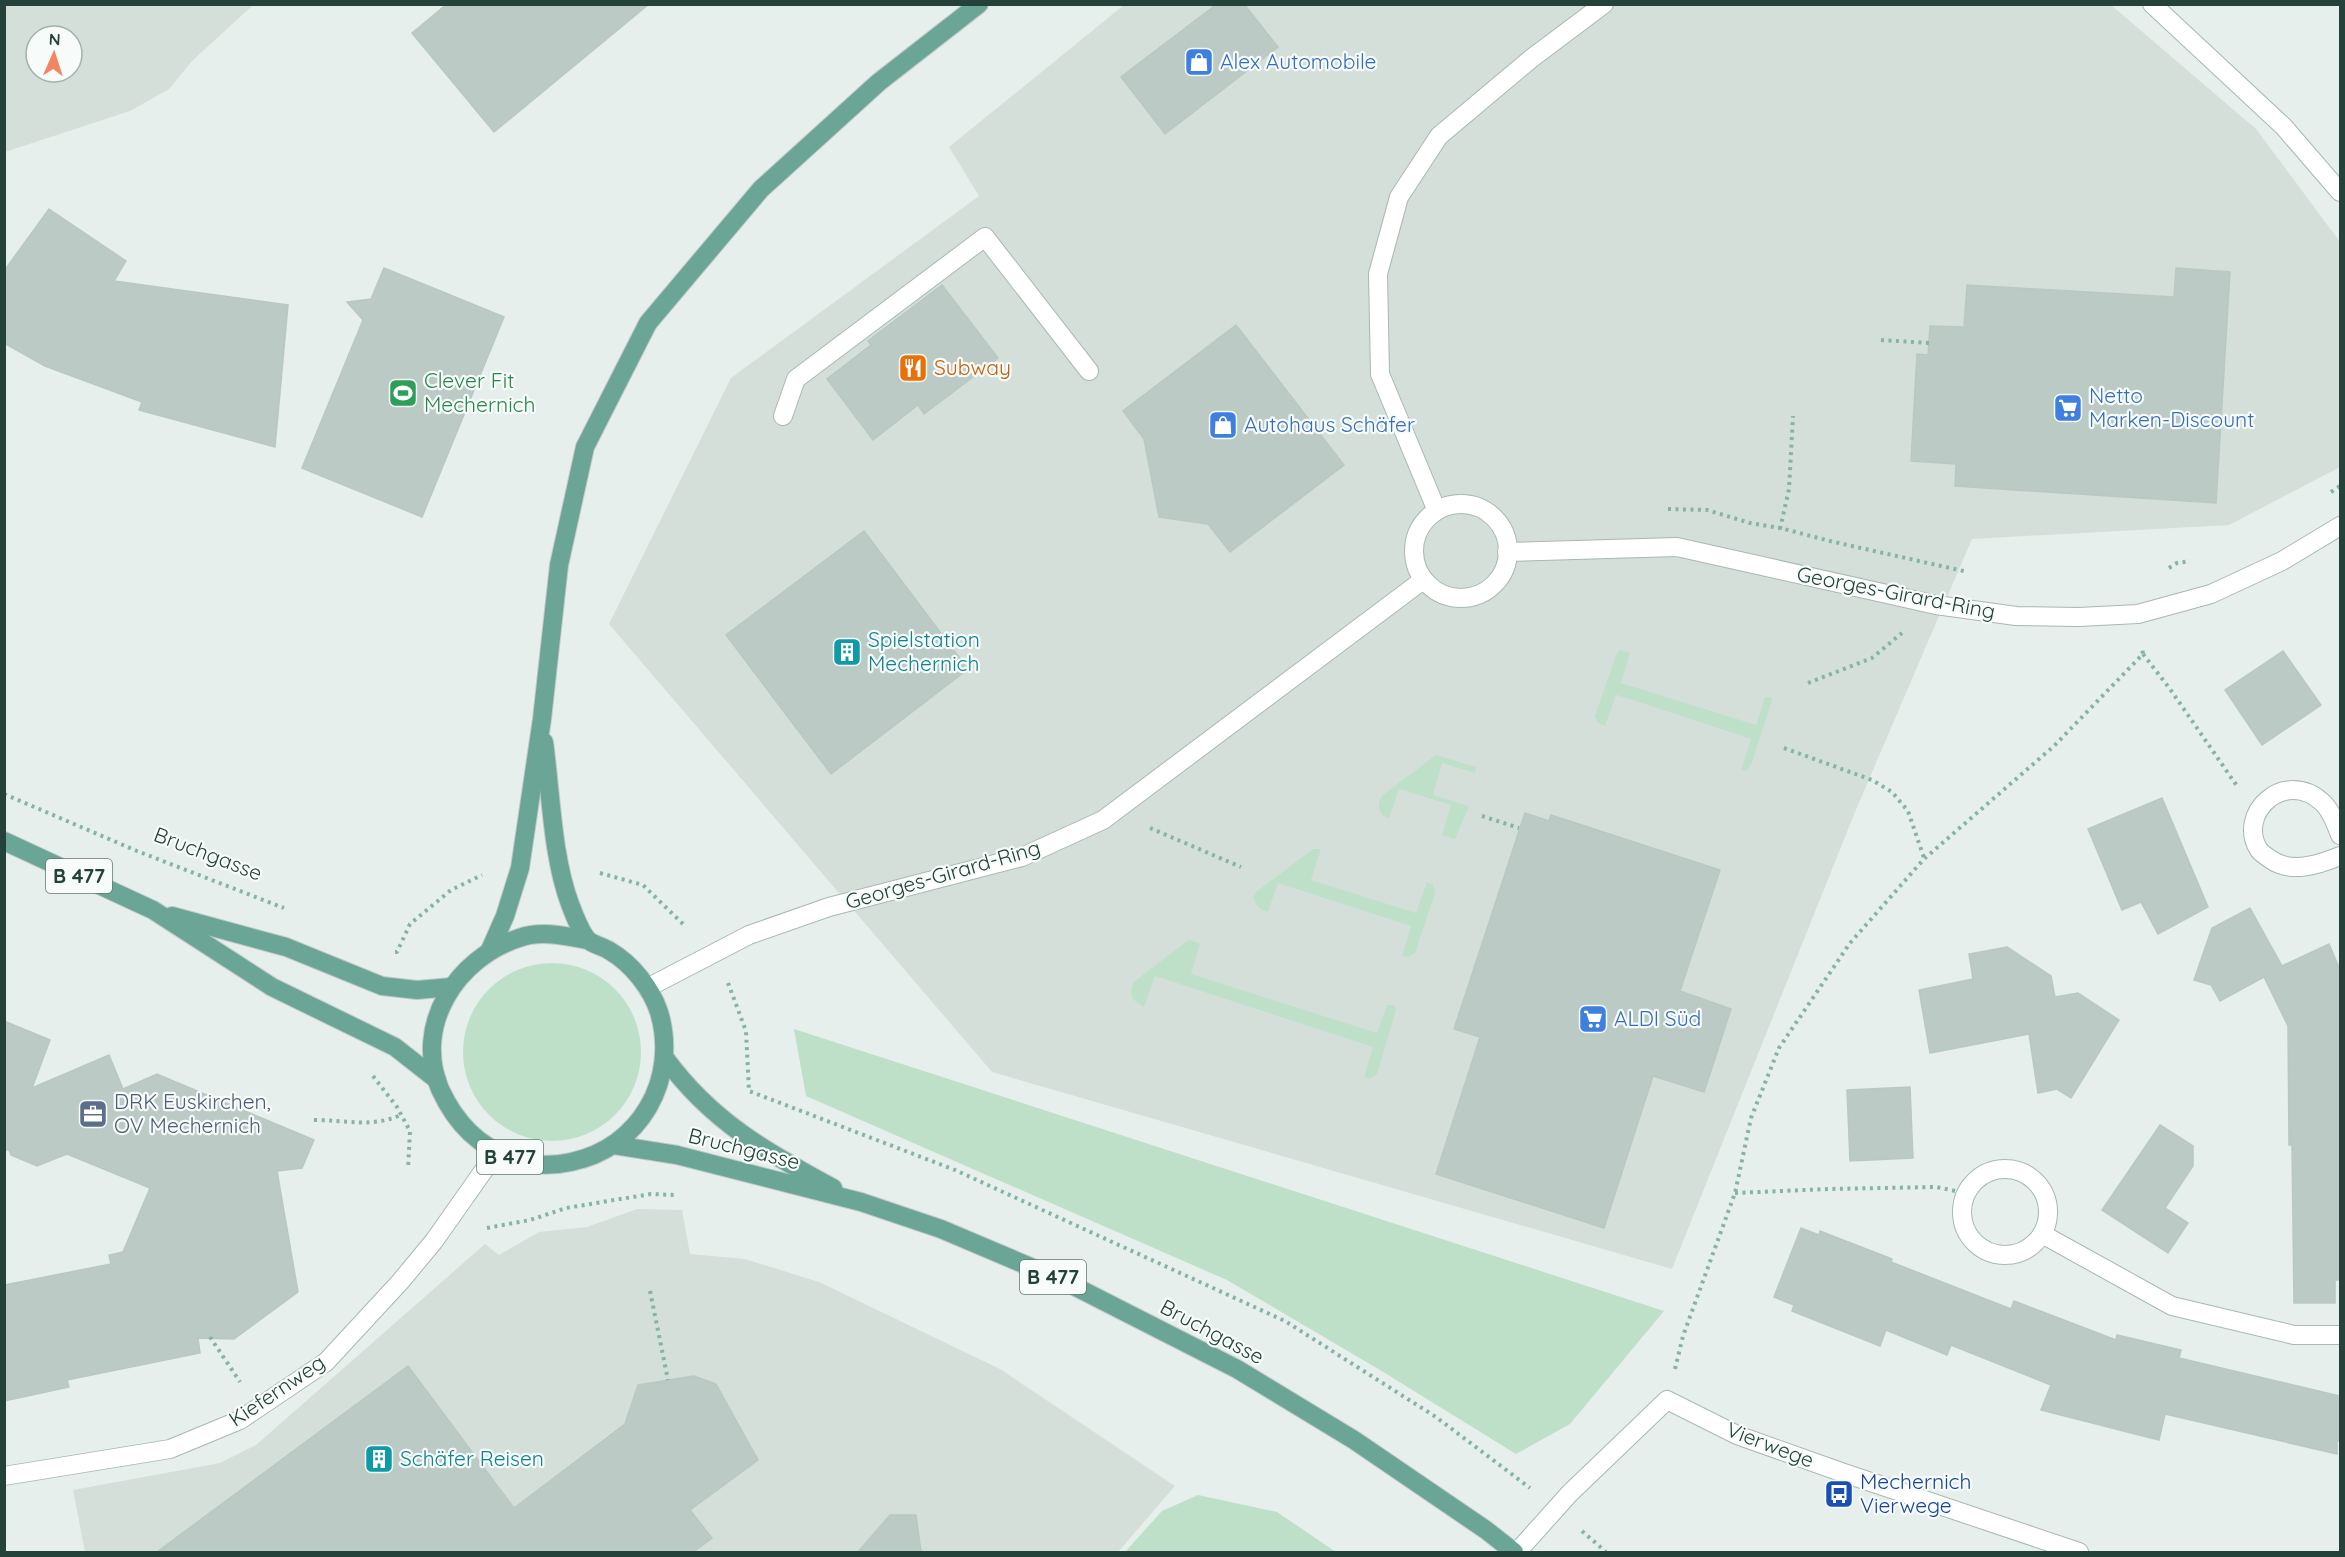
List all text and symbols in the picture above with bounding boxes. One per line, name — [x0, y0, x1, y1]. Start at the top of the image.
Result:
north arrow — [24, 24, 84, 84]
text: N — [48, 29, 61, 49]
shop icon: Alex Automobile — [1183, 46, 1215, 78]
place label: Alex Automobile — [1220, 48, 1376, 74]
restaurant icon: Subway — [897, 352, 929, 384]
place label: Subway — [934, 354, 1011, 380]
place label: Clever Fit Mechernich — [424, 367, 535, 417]
sports icon: Clever Fit Mechernich — [387, 377, 419, 409]
place label: Netto Marken-Discount — [2089, 382, 2254, 432]
supermarket icon: Netto Marken-Discount — [2052, 392, 2084, 424]
shop icon: Autohaus Schäfer — [1207, 409, 1239, 441]
place label: Autohaus Schäfer — [1244, 411, 1415, 437]
street label: Georges-Girard-Ring — [1795, 560, 1998, 624]
place label: Spielstation Mechernich — [868, 626, 980, 676]
building icon: Spielstation Mechernich — [831, 636, 863, 668]
street label: Bruchgasse — [151, 821, 266, 886]
street label: Georges-Girard-Ring — [842, 834, 1043, 914]
road number: B 477 — [46, 859, 112, 893]
supermarket icon: ALDI Süd — [1577, 1003, 1609, 1035]
place label: ALDI Süd — [1614, 1005, 1701, 1031]
place label: DRK Euskirchen, OV Mechernich — [114, 1088, 271, 1138]
office icon: DRK Euskirchen, OV Mechernich — [77, 1098, 109, 1130]
street label: Bruchgasse — [686, 1122, 803, 1174]
road number: B 477 — [477, 1140, 543, 1174]
road number: B 477 — [1020, 1260, 1086, 1294]
street label: Bruchgasse — [1156, 1293, 1269, 1369]
street label: Kiefernweg — [224, 1349, 329, 1432]
street label: Vierwege — [1723, 1416, 1818, 1473]
building icon: Schäfer Reisen — [363, 1443, 395, 1475]
place label: Schäfer Reisen — [400, 1445, 544, 1471]
place label: Mechernich Vierwege — [1860, 1468, 1971, 1518]
bus stop icon: Mechernich Vierwege — [1823, 1478, 1855, 1510]

